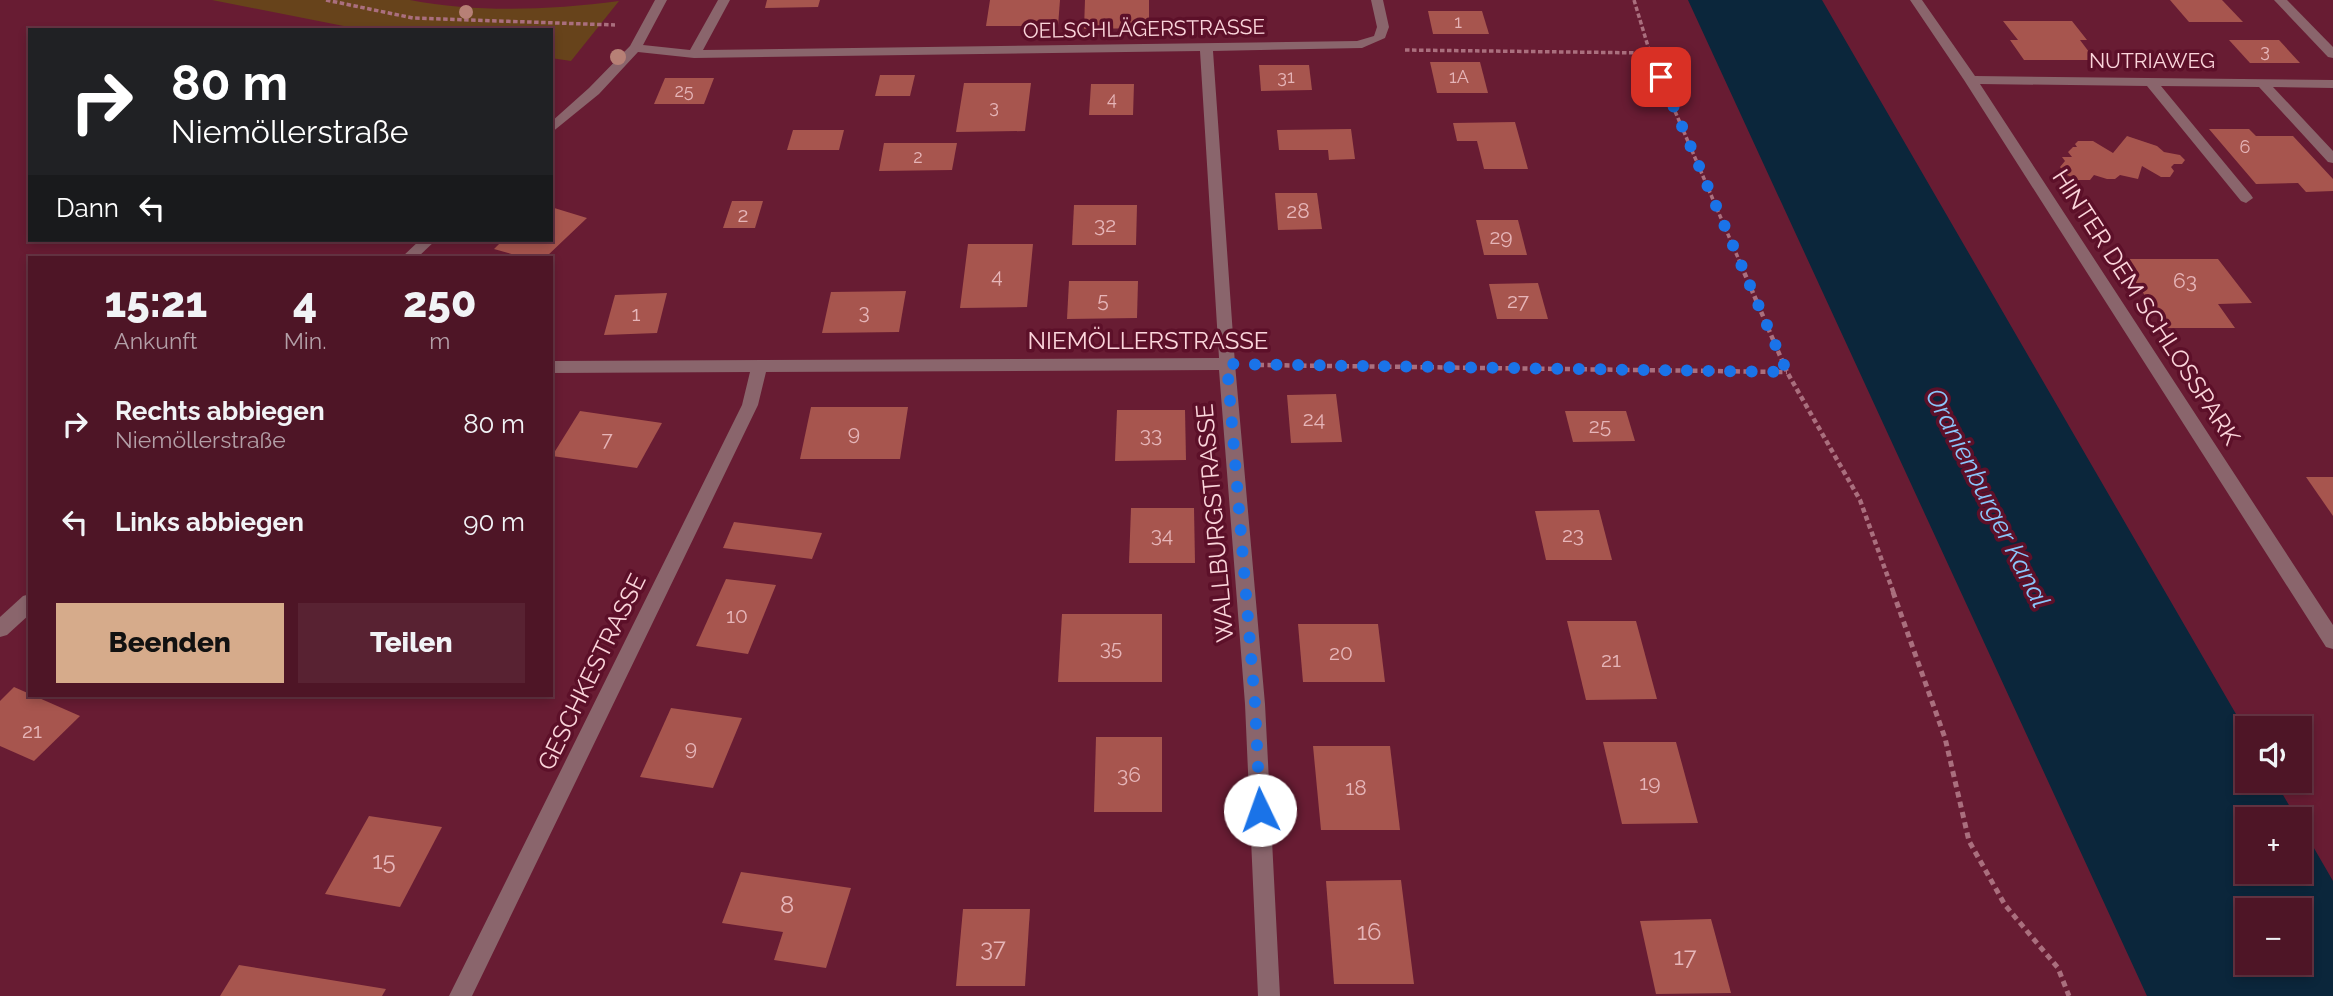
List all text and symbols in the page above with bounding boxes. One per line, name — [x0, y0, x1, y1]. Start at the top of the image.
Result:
house number: 1 — [1454, 11, 1462, 32]
street label: OELSCHLÄGERSTRASSE — [1023, 14, 1265, 43]
house number: 3 — [2260, 40, 2270, 61]
pin — [1631, 47, 1691, 107]
street label: NUTRIAWEG — [2089, 48, 2215, 73]
text: 80 m — [171, 54, 288, 111]
icon: right — [56, 56, 147, 147]
icon: arrive — [1642, 58, 1680, 96]
house number: 31 — [1277, 66, 1295, 87]
house number: 1A — [1449, 66, 1469, 87]
house number: 25 — [674, 80, 694, 101]
house number: 4 — [1107, 88, 1117, 109]
house number: 3 — [989, 96, 999, 117]
text: Niemöllerstraße — [171, 113, 409, 150]
house number: 6 — [2240, 136, 2251, 157]
house number: 2 — [913, 146, 923, 167]
street label: HINTER DEM SCHLOSSPARK — [2046, 164, 2247, 450]
icon: left — [133, 189, 171, 227]
text: Dann — [56, 193, 119, 223]
house number: 28 — [1286, 198, 1310, 223]
house number: 2 — [738, 202, 748, 227]
house number: 32 — [1094, 212, 1116, 237]
house number: 29 — [1489, 224, 1513, 249]
house number: 4 — [991, 263, 1003, 288]
house number: 63 — [2173, 268, 2197, 293]
text: 15:21 — [104, 278, 207, 327]
text: 4 — [293, 278, 317, 327]
text: 250 — [403, 278, 477, 327]
house number: 5 — [1097, 287, 1109, 312]
house number: 27 — [1507, 288, 1530, 313]
house number: 3 — [858, 299, 870, 324]
house number: 1 — [632, 301, 641, 326]
street label: NIEMÖLLERSTRASSE — [1028, 326, 1268, 355]
text: Ankunft — [114, 327, 198, 354]
text: Min. — [284, 327, 327, 354]
text: m — [429, 327, 450, 354]
water label: Oranienburger Kanal — [1920, 383, 2056, 613]
text: Rechts abbiegen — [115, 396, 325, 426]
street label: WALLBURGSTRASSE — [1190, 403, 1239, 644]
icon: right — [56, 405, 94, 443]
house number: 24 — [1303, 406, 1325, 431]
text: 80 m — [463, 409, 525, 439]
house number: 25 — [1589, 413, 1611, 438]
house number: 9 — [848, 420, 860, 445]
house number: 33 — [1140, 422, 1162, 447]
text: Niemöllerstraße — [115, 426, 286, 453]
house number: 7 — [601, 426, 613, 451]
icon: left — [56, 503, 94, 541]
text: Links abbiegen — [115, 507, 304, 537]
text: 90 m — [463, 507, 525, 537]
house number: 34 — [1151, 522, 1173, 547]
house number: 23 — [1562, 522, 1584, 547]
street label: GESCHKESTRASSE — [531, 569, 652, 775]
button: Beenden — [56, 603, 284, 683]
button: Teilen — [298, 603, 525, 683]
house number: 10 — [726, 603, 748, 628]
house number: 35 — [1100, 635, 1122, 660]
house number: 20 — [1329, 640, 1353, 665]
house number: 21 — [1601, 647, 1621, 672]
map controls — [2235, 716, 2312, 975]
button: sound — [2235, 716, 2312, 793]
house number: 21 — [22, 718, 42, 743]
house number: 9 — [685, 735, 697, 760]
house number: 36 — [1117, 762, 1141, 787]
house number: 19 — [1639, 770, 1661, 795]
position arrow — [1223, 773, 1297, 847]
house number: 18 — [1345, 775, 1367, 800]
button: + — [2235, 807, 2312, 884]
house number: 15 — [372, 846, 396, 875]
house number: 8 — [780, 890, 794, 919]
button: − — [2235, 898, 2312, 975]
house number: 16 — [1357, 917, 1381, 946]
house number: 37 — [980, 933, 1006, 962]
house number: 17 — [1674, 942, 1697, 971]

